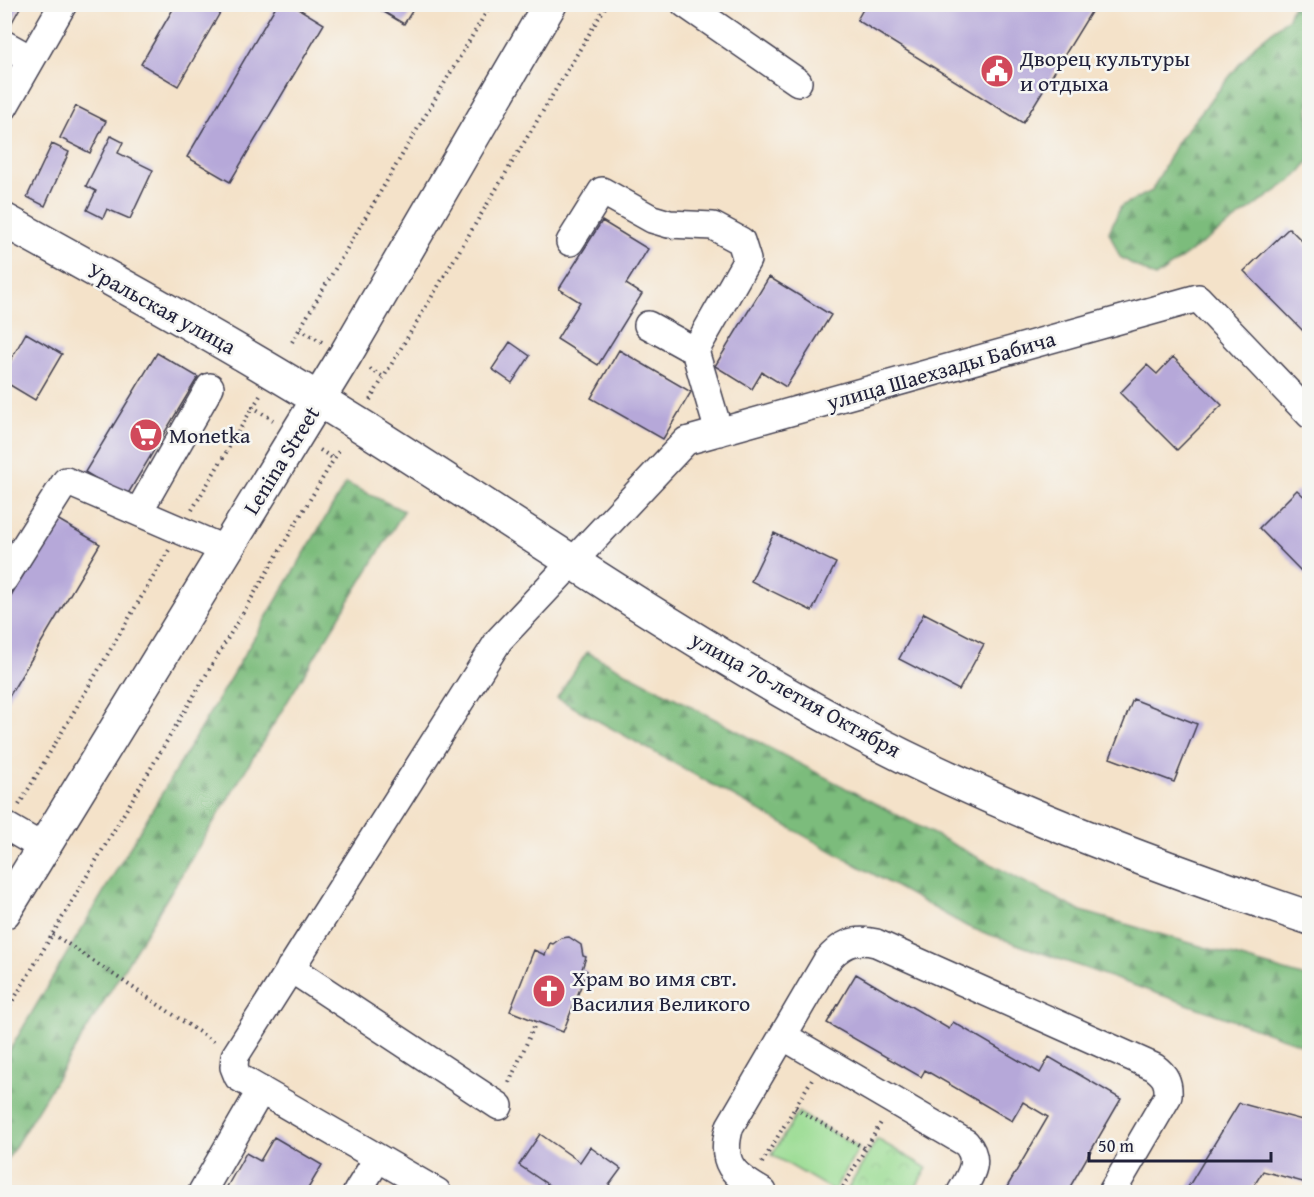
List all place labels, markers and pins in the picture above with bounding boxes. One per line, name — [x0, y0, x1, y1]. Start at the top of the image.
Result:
place label: Дворец культуры и отдыха — [1019, 42, 1190, 99]
public building icon: Дворец культуры и отдыха — [979, 53, 1015, 89]
supermarket icon: Monetka — [128, 417, 164, 453]
place label: Monetka — [169, 419, 251, 451]
place label: Храм во имя свт. Василия Великого — [572, 962, 750, 1019]
church icon: Храм во имя свт. Василия Великого — [531, 973, 567, 1009]

